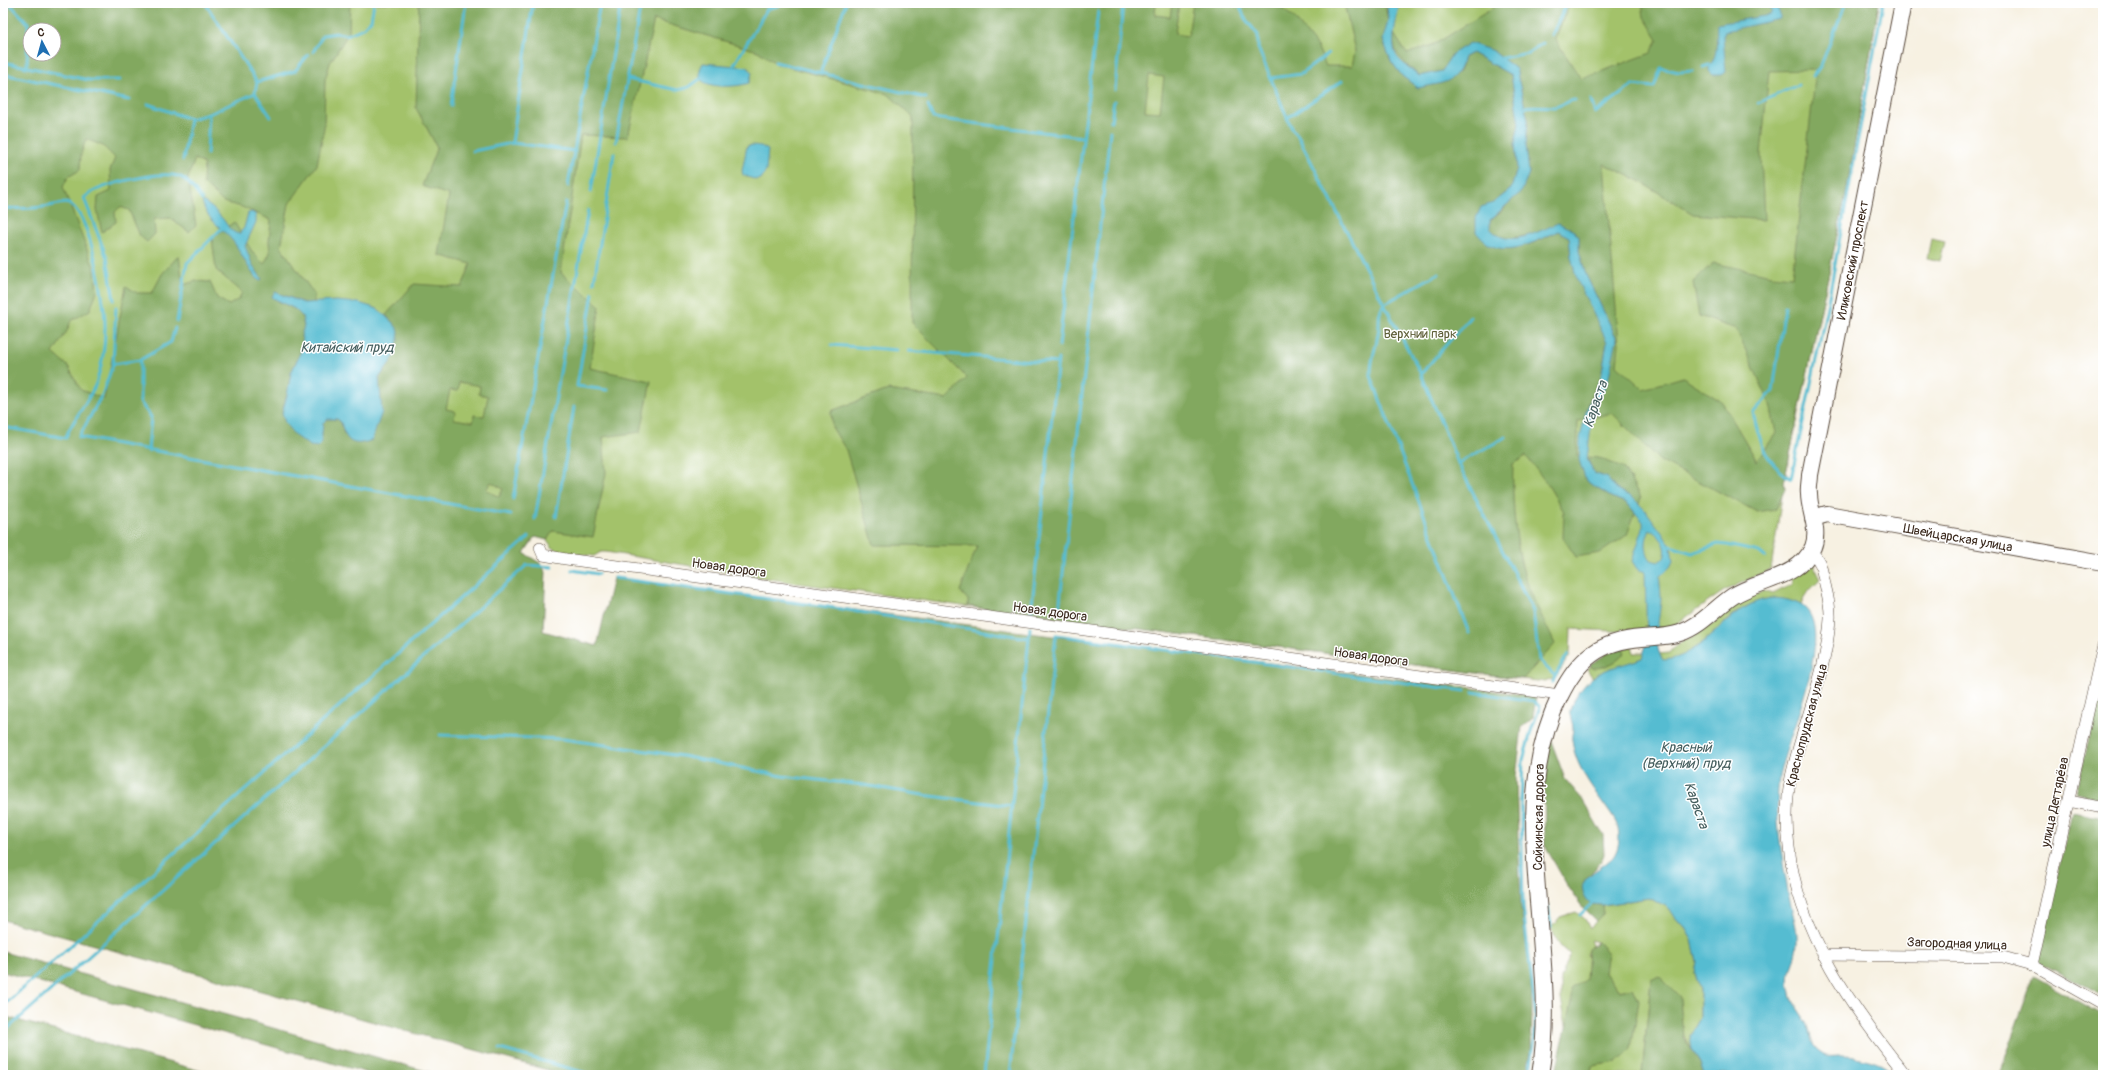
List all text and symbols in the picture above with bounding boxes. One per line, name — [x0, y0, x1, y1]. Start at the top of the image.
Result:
north arrow — [22, 22, 62, 62]
text: С — [37, 26, 45, 39]
street label: Иликовский проспект — [1834, 199, 1872, 321]
park label: Верхний парк — [1383, 326, 1457, 342]
water label: Китайский пруд — [301, 339, 395, 356]
water label: Караста — [1580, 377, 1612, 430]
street label: Швейцарская улица — [1902, 520, 2014, 555]
street label: Новая дорога — [691, 555, 767, 581]
street label: Новая дорога — [1012, 599, 1088, 625]
street label: Новая дорога — [1333, 644, 1409, 670]
street label: Краснопрудская улица — [1783, 662, 1831, 788]
water label: Красный (Верхний) пруд — [1642, 739, 1732, 772]
street label: улица Дегтярёва — [2037, 756, 2072, 850]
street label: Сойкинская дорога — [1530, 763, 1548, 871]
water label: Караста — [1681, 780, 1713, 832]
street label: Загородная улица — [1907, 934, 2007, 954]

